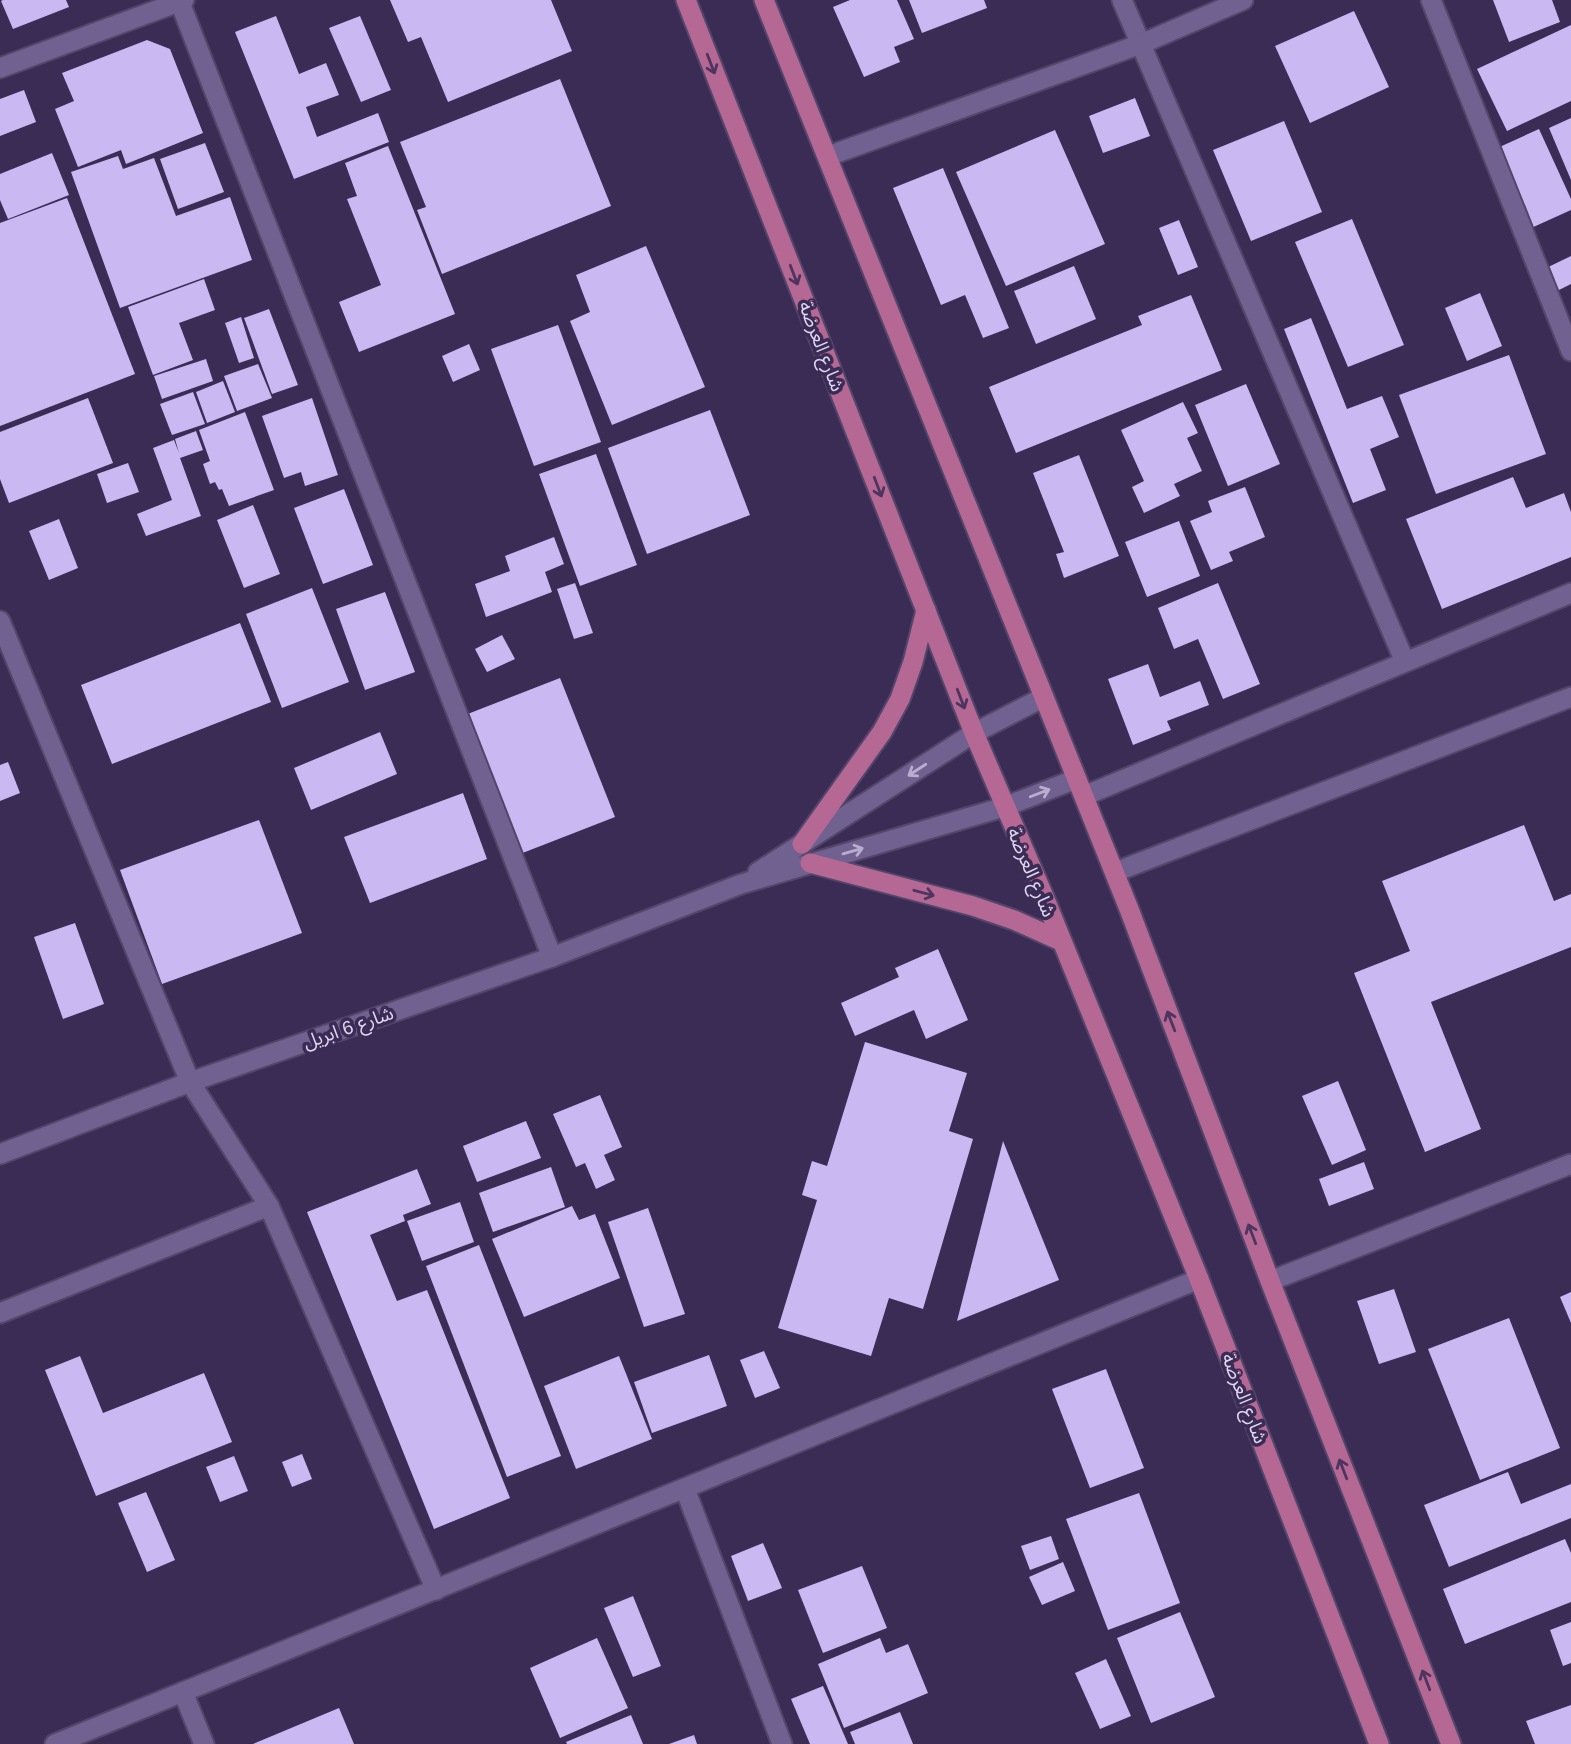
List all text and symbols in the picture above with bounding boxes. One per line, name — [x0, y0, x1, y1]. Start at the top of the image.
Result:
one-way arrow — [706, 52, 719, 74]
one-way arrow — [789, 264, 802, 286]
street label: شارع العرضة — [792, 298, 848, 395]
one-way arrow — [872, 476, 885, 497]
one-way arrow — [955, 687, 968, 709]
one-way arrow — [907, 763, 927, 777]
one-way arrow — [1029, 785, 1050, 798]
street label: شارع العرضة — [1001, 824, 1060, 921]
one-way arrow — [842, 843, 864, 856]
one-way arrow — [912, 887, 935, 900]
street label: شارع 6 ابريل — [300, 1002, 397, 1056]
one-way arrow — [1164, 1011, 1177, 1033]
one-way arrow — [1244, 1224, 1257, 1245]
street label: شارع العرضة — [1215, 1350, 1271, 1447]
one-way arrow — [1336, 1458, 1349, 1480]
one-way arrow — [1419, 1670, 1432, 1692]

